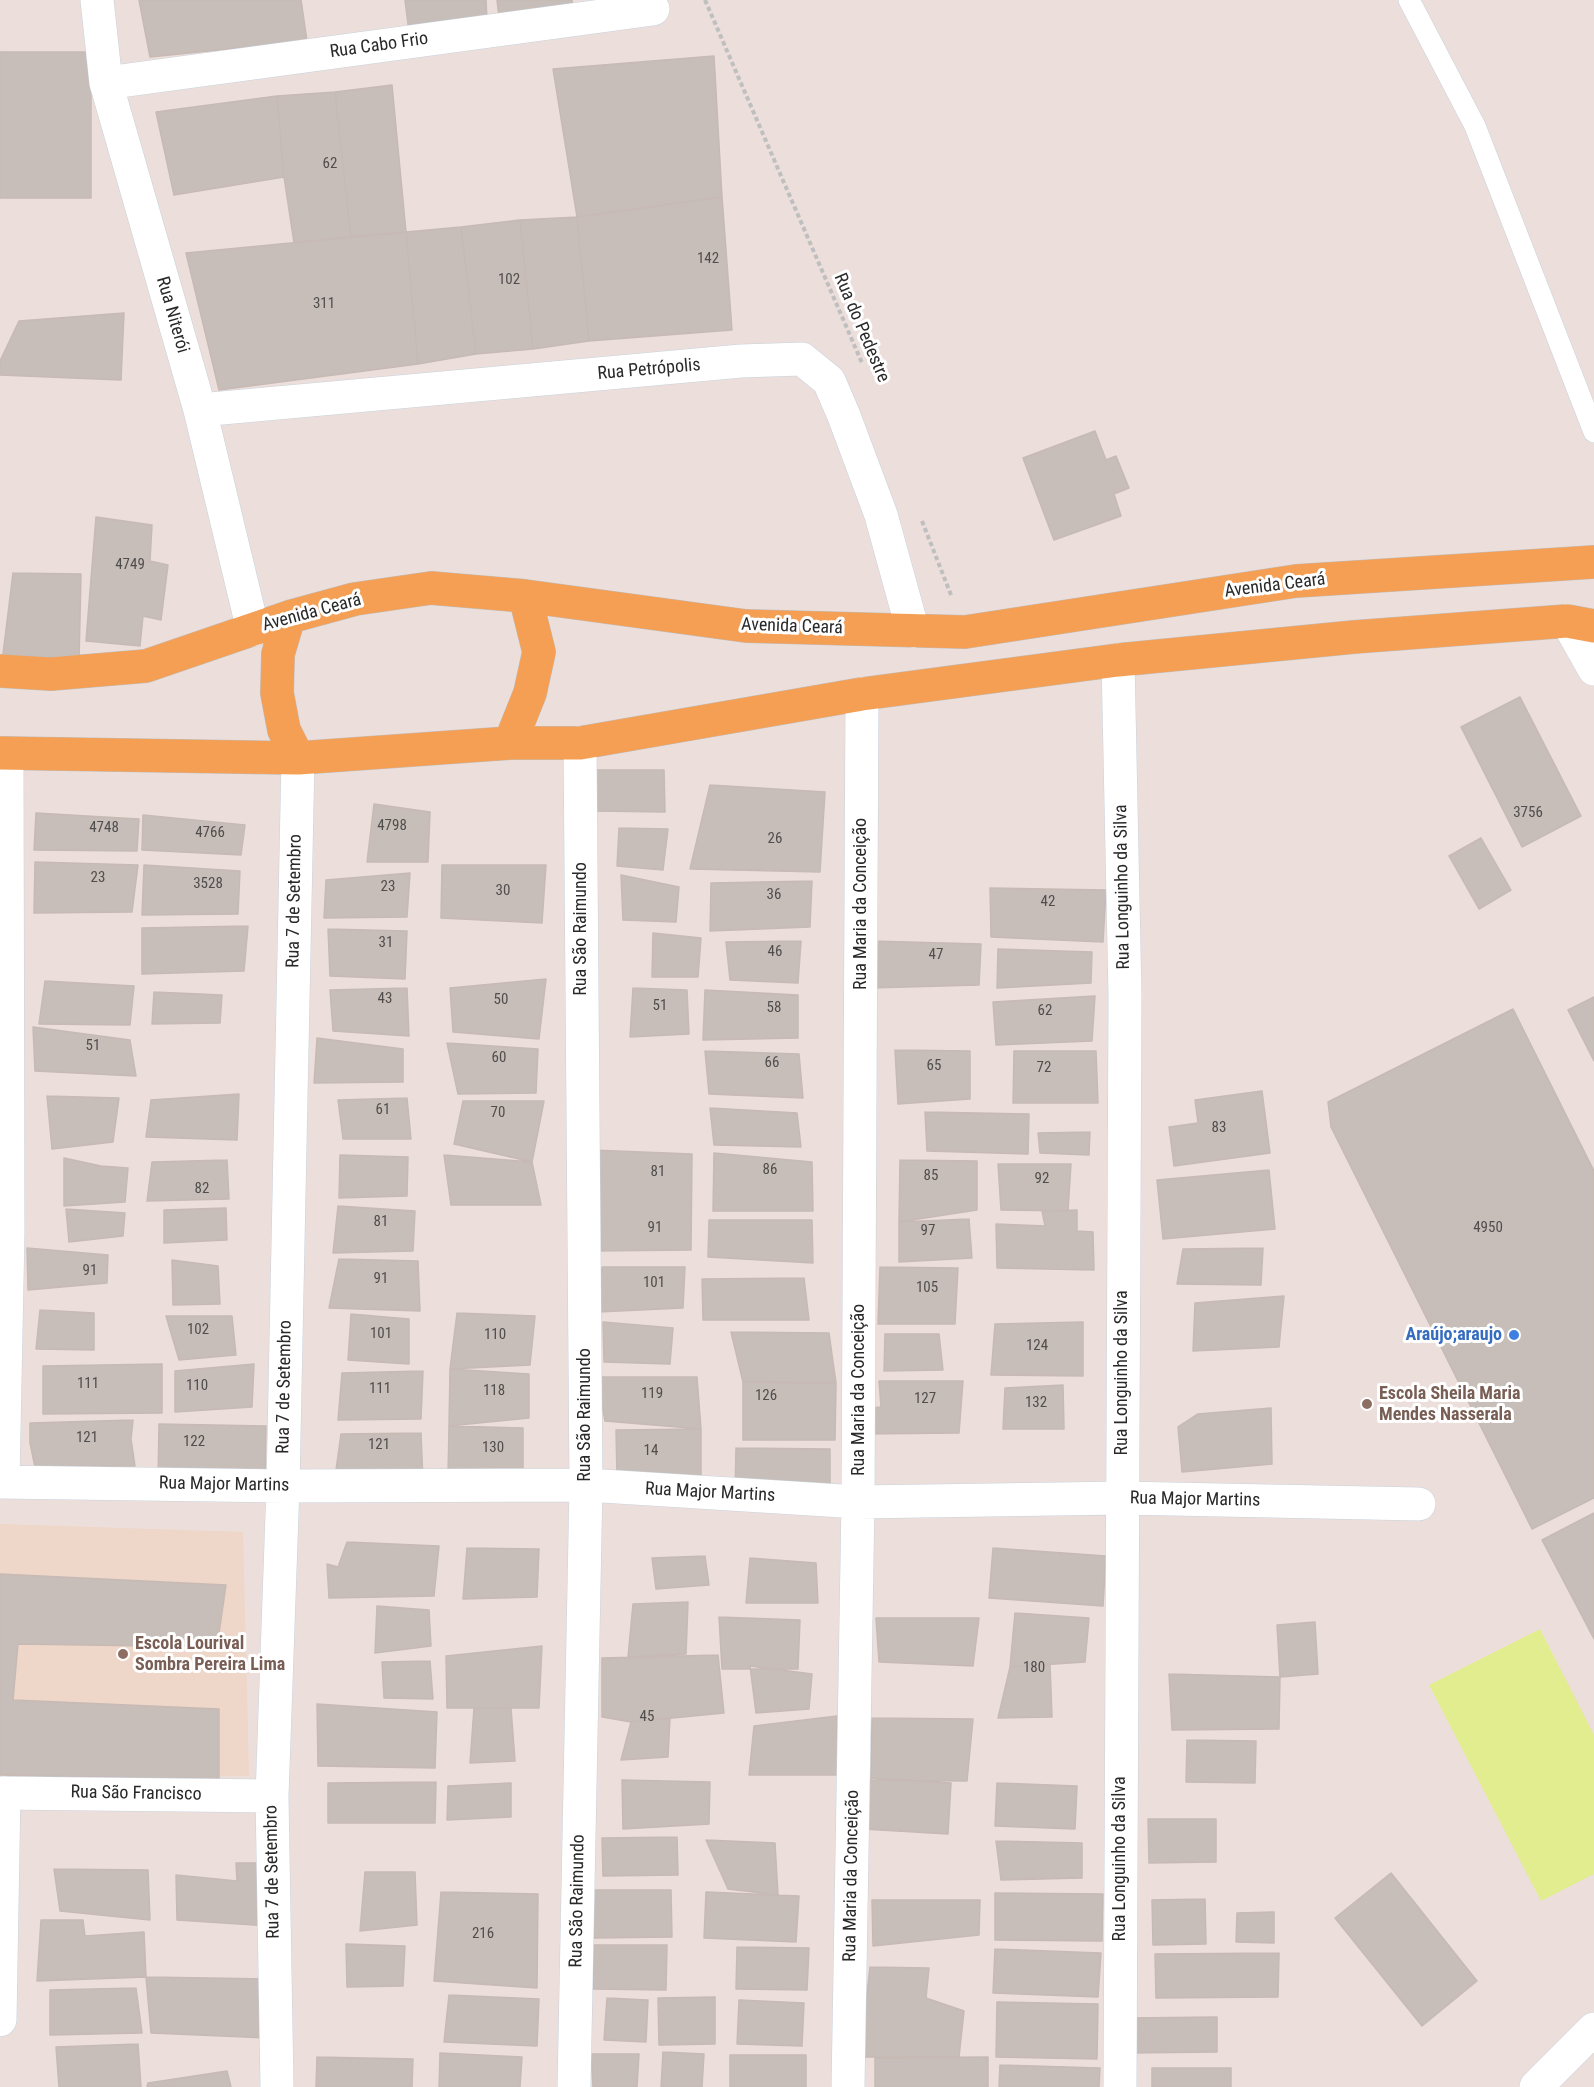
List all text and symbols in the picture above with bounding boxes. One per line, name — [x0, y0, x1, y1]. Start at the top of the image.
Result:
street label: Rua Cabo Frio — [329, 28, 429, 64]
house number: 62 — [323, 155, 337, 173]
house number: 142 — [697, 250, 719, 268]
street label: Rua do Pedestre — [828, 270, 894, 386]
house number: 102 — [498, 271, 520, 289]
street label: Rua Niterói — [151, 274, 193, 356]
house number: 311 — [313, 295, 335, 313]
street label: Rua Petrópolis — [597, 355, 701, 385]
house number: 4749 — [115, 556, 145, 574]
street label: Avenida Ceará — [1223, 569, 1327, 603]
street label: Avenida Ceará — [260, 589, 364, 637]
street label: Avenida Ceará — [741, 614, 843, 640]
street label: Rua Longuinho da Silva — [1111, 804, 1135, 970]
house number: 3756 — [1513, 804, 1543, 822]
house number: 4798 — [377, 817, 407, 835]
street label: Rua Maria da Conceição — [850, 818, 872, 990]
house number: 4748 — [89, 819, 119, 837]
house number: 4766 — [195, 824, 225, 842]
house number: 26 — [768, 830, 782, 848]
street label: Rua 7 de Setembro — [283, 834, 307, 968]
street label: Rua São Raimundo — [570, 862, 592, 996]
house number: 23 — [91, 869, 105, 887]
house number: 3528 — [193, 875, 223, 893]
house number: 23 — [381, 878, 395, 896]
house number: 30 — [496, 882, 510, 900]
house number: 36 — [767, 886, 781, 904]
house number: 42 — [1041, 893, 1055, 911]
house number: 31 — [379, 934, 393, 952]
house number: 46 — [768, 943, 782, 961]
house number: 47 — [929, 946, 943, 964]
house number: 43 — [378, 990, 392, 1008]
house number: 50 — [494, 991, 508, 1009]
house number: 51 — [653, 997, 667, 1015]
house number: 58 — [767, 999, 781, 1017]
house number: 62 — [1038, 1002, 1052, 1020]
house number: 51 — [86, 1037, 100, 1055]
house number: 60 — [492, 1049, 506, 1067]
house number: 66 — [765, 1054, 779, 1072]
house number: 65 — [927, 1057, 941, 1075]
house number: 72 — [1037, 1059, 1051, 1077]
house number: 61 — [376, 1101, 390, 1119]
house number: 70 — [491, 1104, 505, 1122]
house number: 83 — [1212, 1119, 1226, 1137]
house number: 86 — [763, 1161, 777, 1179]
house number: 81 — [651, 1163, 665, 1181]
house number: 85 — [924, 1167, 938, 1185]
house number: 92 — [1035, 1170, 1049, 1188]
house number: 82 — [195, 1180, 209, 1198]
house number: 81 — [374, 1213, 388, 1231]
house number: 91 — [648, 1219, 662, 1237]
house number: 4950 — [1473, 1219, 1503, 1237]
house number: 97 — [921, 1222, 935, 1240]
house number: 91 — [83, 1262, 97, 1280]
house number: 91 — [374, 1270, 388, 1288]
house number: 101 — [643, 1274, 665, 1292]
house number: 105 — [916, 1279, 938, 1297]
street label: Rua Longuinho da Silva — [1111, 1290, 1133, 1456]
street label: Rua Maria da Conceição — [848, 1304, 870, 1476]
street label: Rua 7 de Setembro — [273, 1320, 297, 1454]
house number: 102 — [187, 1321, 209, 1339]
place label: Araújo;araujo — [1405, 1324, 1502, 1346]
house number: 101 — [370, 1325, 392, 1343]
house number: 110 — [484, 1326, 506, 1344]
marker: Araújo;araujo — [1507, 1328, 1521, 1342]
house number: 124 — [1026, 1337, 1048, 1355]
street label: Rua São Raimundo — [574, 1348, 596, 1482]
house number: 111 — [77, 1375, 99, 1393]
house number: 110 — [186, 1377, 208, 1395]
house number: 111 — [369, 1380, 391, 1398]
house number: 118 — [483, 1382, 505, 1400]
place label: Escola Sheila Maria Mendes Nasserala — [1379, 1383, 1520, 1426]
house number: 119 — [641, 1385, 663, 1403]
house number: 126 — [755, 1387, 777, 1405]
house number: 127 — [914, 1390, 936, 1408]
house number: 132 — [1025, 1394, 1047, 1412]
marker: Escola Sheila Maria Mendes Nasserala — [1360, 1397, 1374, 1411]
house number: 121 — [76, 1429, 98, 1447]
house number: 122 — [183, 1433, 205, 1451]
house number: 121 — [368, 1436, 390, 1454]
house number: 130 — [482, 1439, 504, 1457]
house number: 14 — [644, 1442, 658, 1460]
street label: Rua Major Martins — [159, 1473, 289, 1497]
street label: Rua Major Martins — [644, 1479, 776, 1507]
street label: Rua Major Martins — [1130, 1488, 1260, 1512]
place label: Escola Lourival Sombra Pereira Lima — [135, 1633, 285, 1676]
marker: Escola Lourival Sombra Pereira Lima — [116, 1647, 130, 1661]
house number: 180 — [1023, 1659, 1045, 1677]
house number: 45 — [640, 1708, 654, 1726]
street label: Rua Longuinho da Silva — [1109, 1776, 1131, 1942]
street label: Rua São Francisco — [70, 1782, 202, 1806]
street label: Rua Maria da Conceição — [840, 1790, 864, 1962]
street label: Rua 7 de Setembro — [261, 1805, 285, 1939]
street label: Rua São Raimundo — [566, 1834, 590, 1968]
house number: 216 — [472, 1925, 494, 1943]

